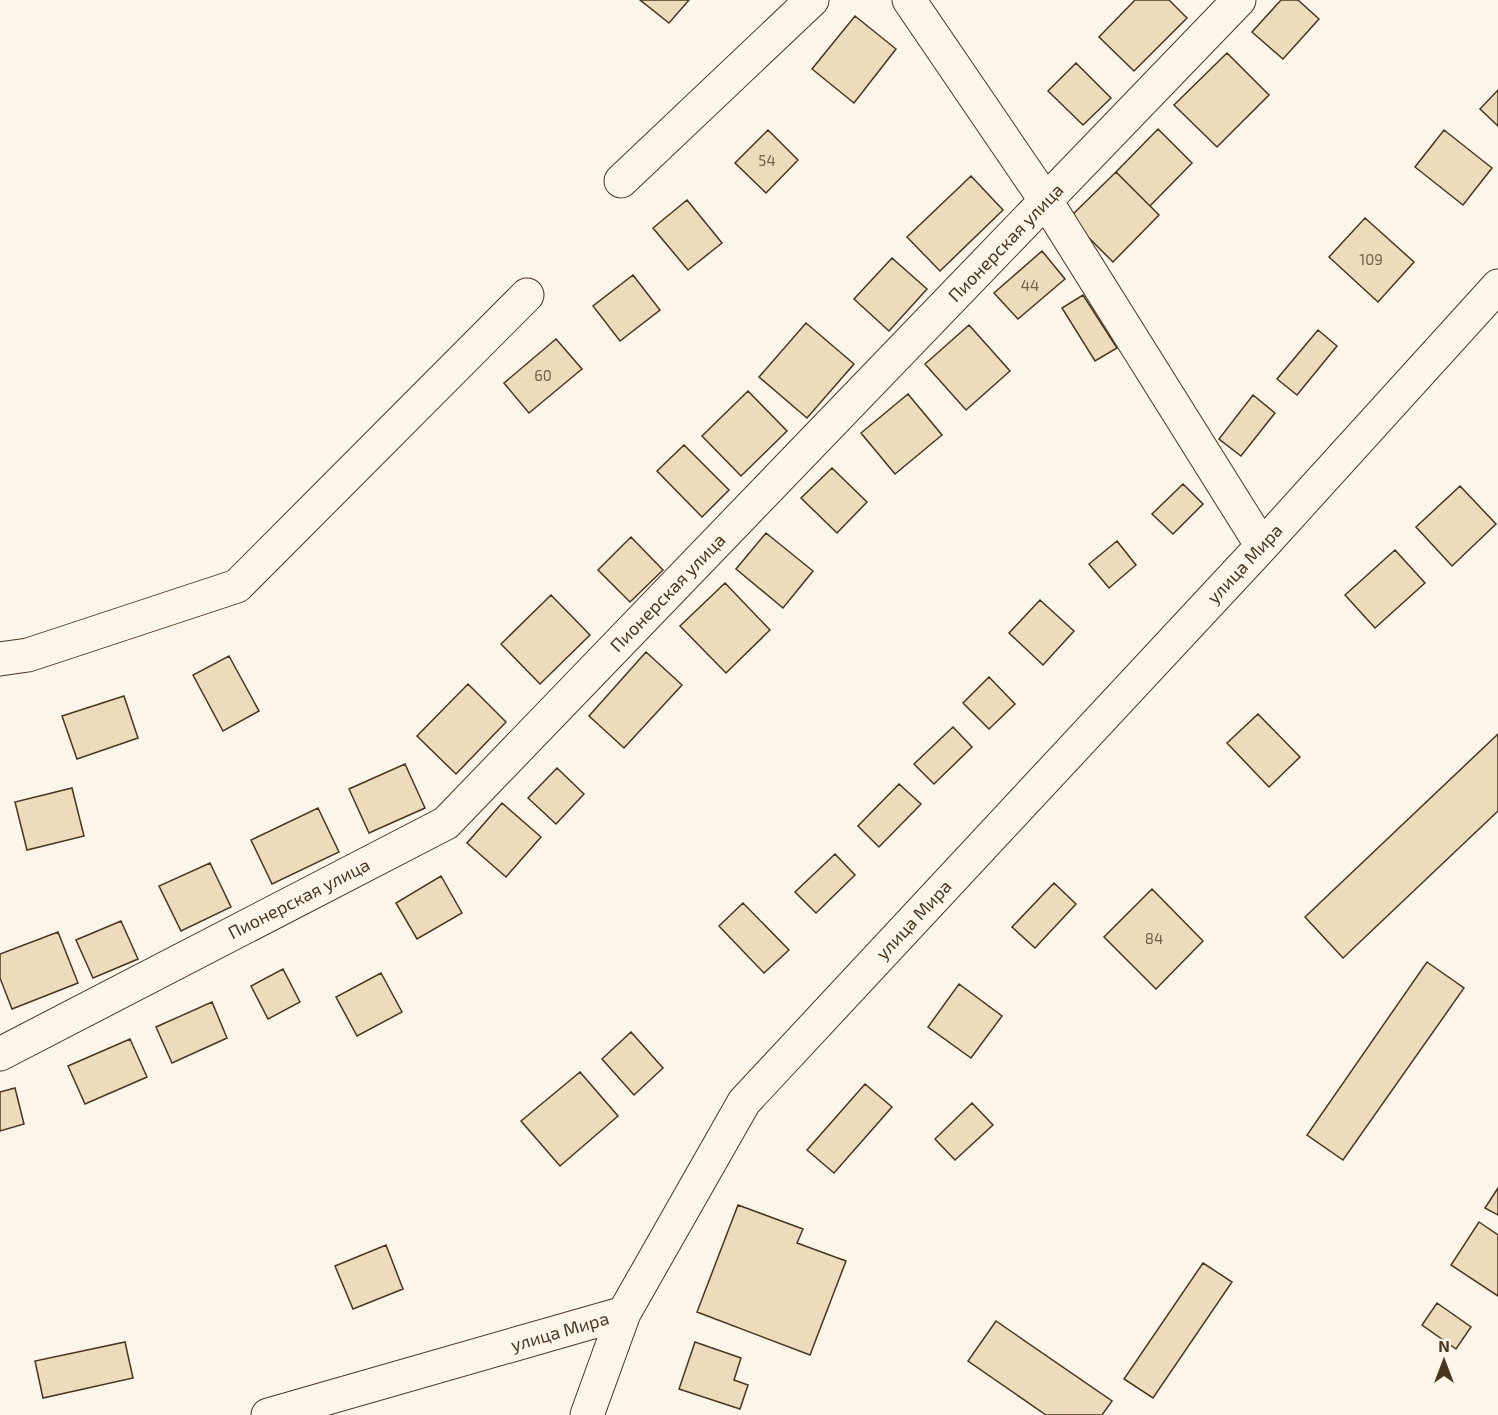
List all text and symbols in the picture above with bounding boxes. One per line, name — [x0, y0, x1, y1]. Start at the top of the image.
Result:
house number: 54 — [758, 151, 776, 169]
street label: Пионерская улица — [943, 179, 1067, 306]
house number: 109 — [1359, 250, 1383, 268]
house number: 44 — [1021, 276, 1039, 294]
house number: 60 — [534, 366, 552, 384]
street label: улица Мира — [1202, 519, 1287, 608]
street label: Пионерская улица — [605, 529, 729, 656]
street label: Пионерская улица — [224, 853, 373, 943]
street label: улица Мира — [871, 875, 956, 964]
house number: 84 — [1145, 929, 1163, 947]
street label: улица Мира — [508, 1307, 611, 1356]
north arrow — [1414, 1331, 1474, 1391]
text: N — [1438, 1336, 1450, 1355]

